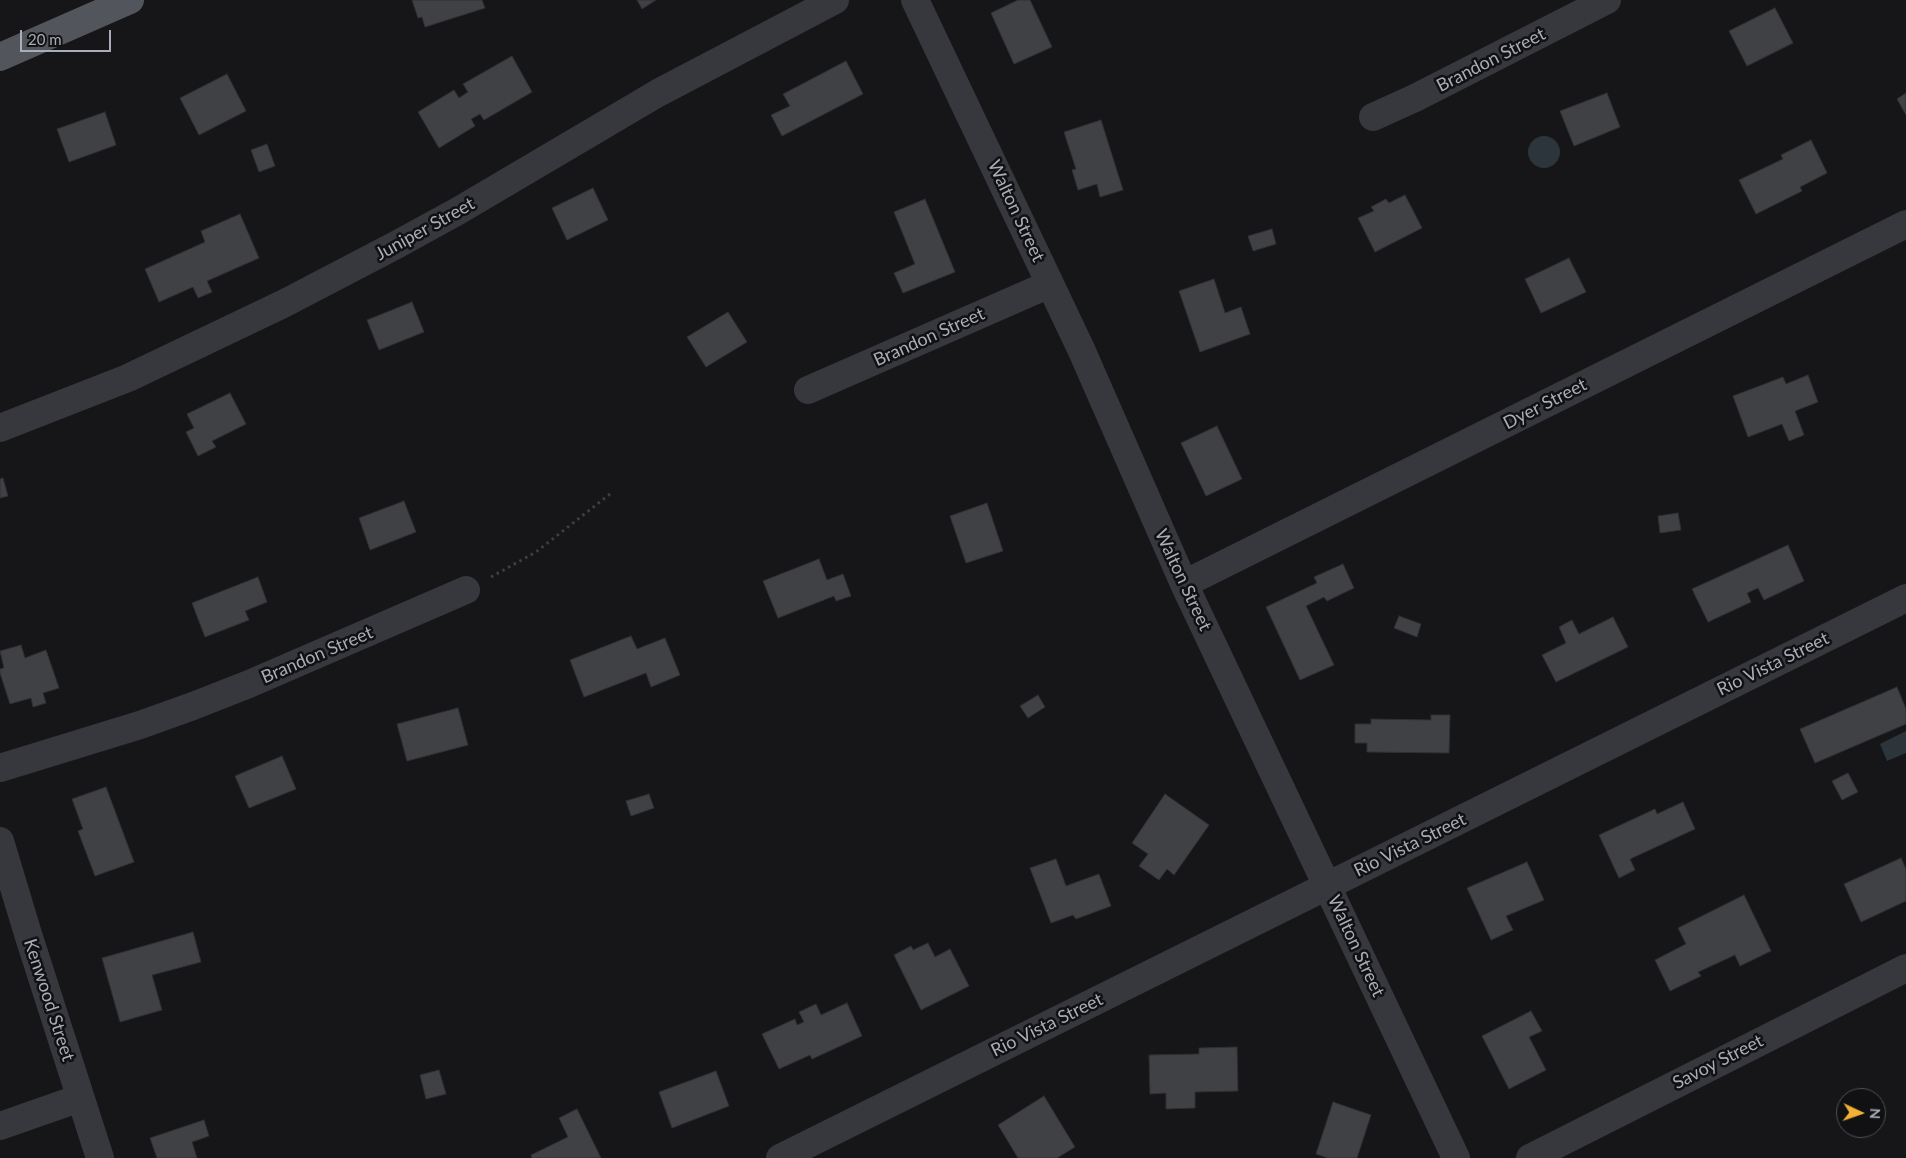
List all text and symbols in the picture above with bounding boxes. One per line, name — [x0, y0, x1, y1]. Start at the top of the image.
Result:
scale bar — [22, 20, 114, 52]
street label: Brandon Street — [1433, 23, 1549, 97]
text: 20 m — [28, 30, 62, 48]
street label: Walton Street — [983, 157, 1049, 265]
street label: Juniper Street — [372, 193, 478, 265]
street label: Brandon Street — [870, 303, 988, 371]
street label: Dyer Street — [1500, 374, 1590, 434]
street label: Walton Street — [1150, 526, 1216, 634]
street label: Brandon Street — [258, 622, 376, 688]
street label: Rio Vista Street — [1713, 628, 1833, 700]
street label: Rio Vista Street — [1350, 809, 1470, 881]
street label: Walton Street — [1323, 892, 1389, 1000]
street label: Kenwood Street — [19, 936, 79, 1064]
street label: Rio Vista Street — [987, 989, 1107, 1061]
street label: Savoy Street — [1669, 1030, 1767, 1094]
north arrow — [1836, 1088, 1886, 1138]
text: N — [1867, 1108, 1884, 1120]

